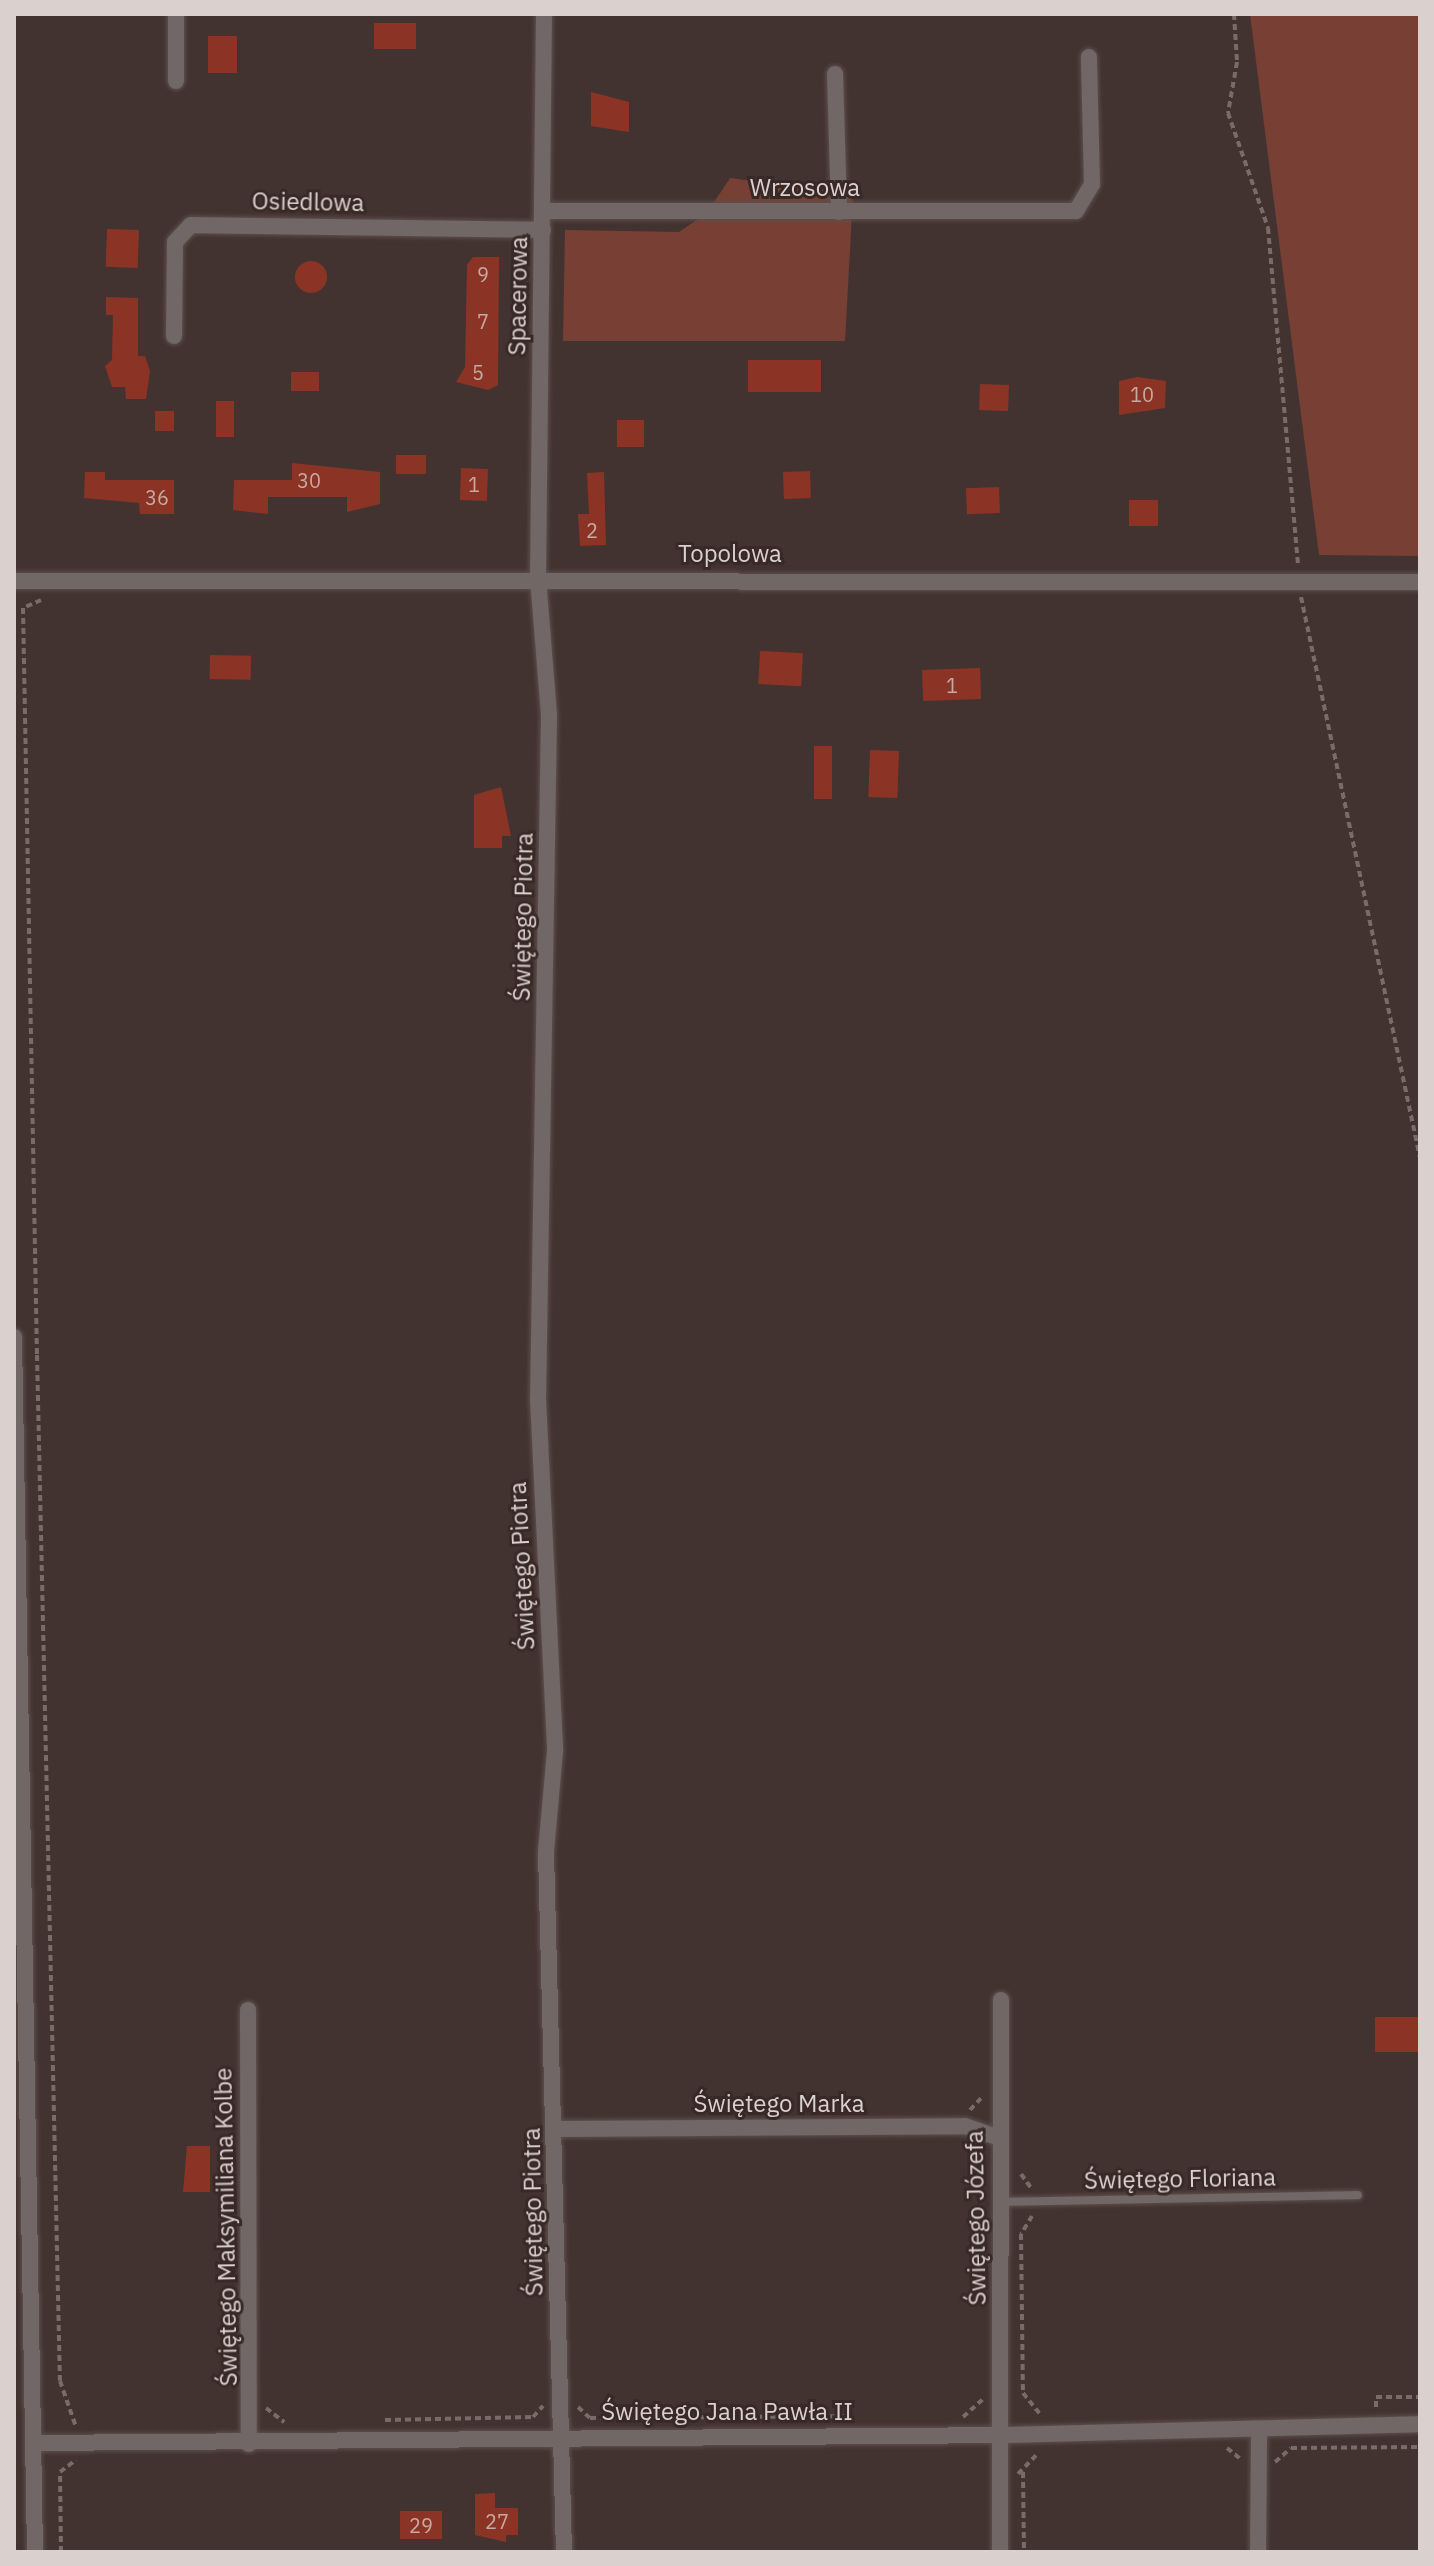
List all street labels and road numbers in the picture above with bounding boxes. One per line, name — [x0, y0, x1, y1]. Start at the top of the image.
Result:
street label: Wrzosowa — [750, 174, 860, 202]
street label: Osiedlowa — [251, 187, 365, 217]
street label: Spacerowa — [503, 236, 533, 356]
street label: Topolowa — [678, 540, 782, 568]
street label: Świętego Piotra — [507, 832, 539, 1002]
street label: Świętego Piotra — [503, 1481, 541, 1651]
street label: Świętego Maksymiliana Kolbe — [209, 2067, 243, 2387]
street label: Świętego Marka — [693, 2090, 865, 2118]
street label: Świętego Piotra — [517, 2127, 549, 2297]
street label: Świętego Józefa — [960, 2130, 992, 2306]
street label: Świętego Floriana — [1084, 2163, 1276, 2195]
street label: Świętego Jana Pawła II — [601, 2398, 853, 2426]

